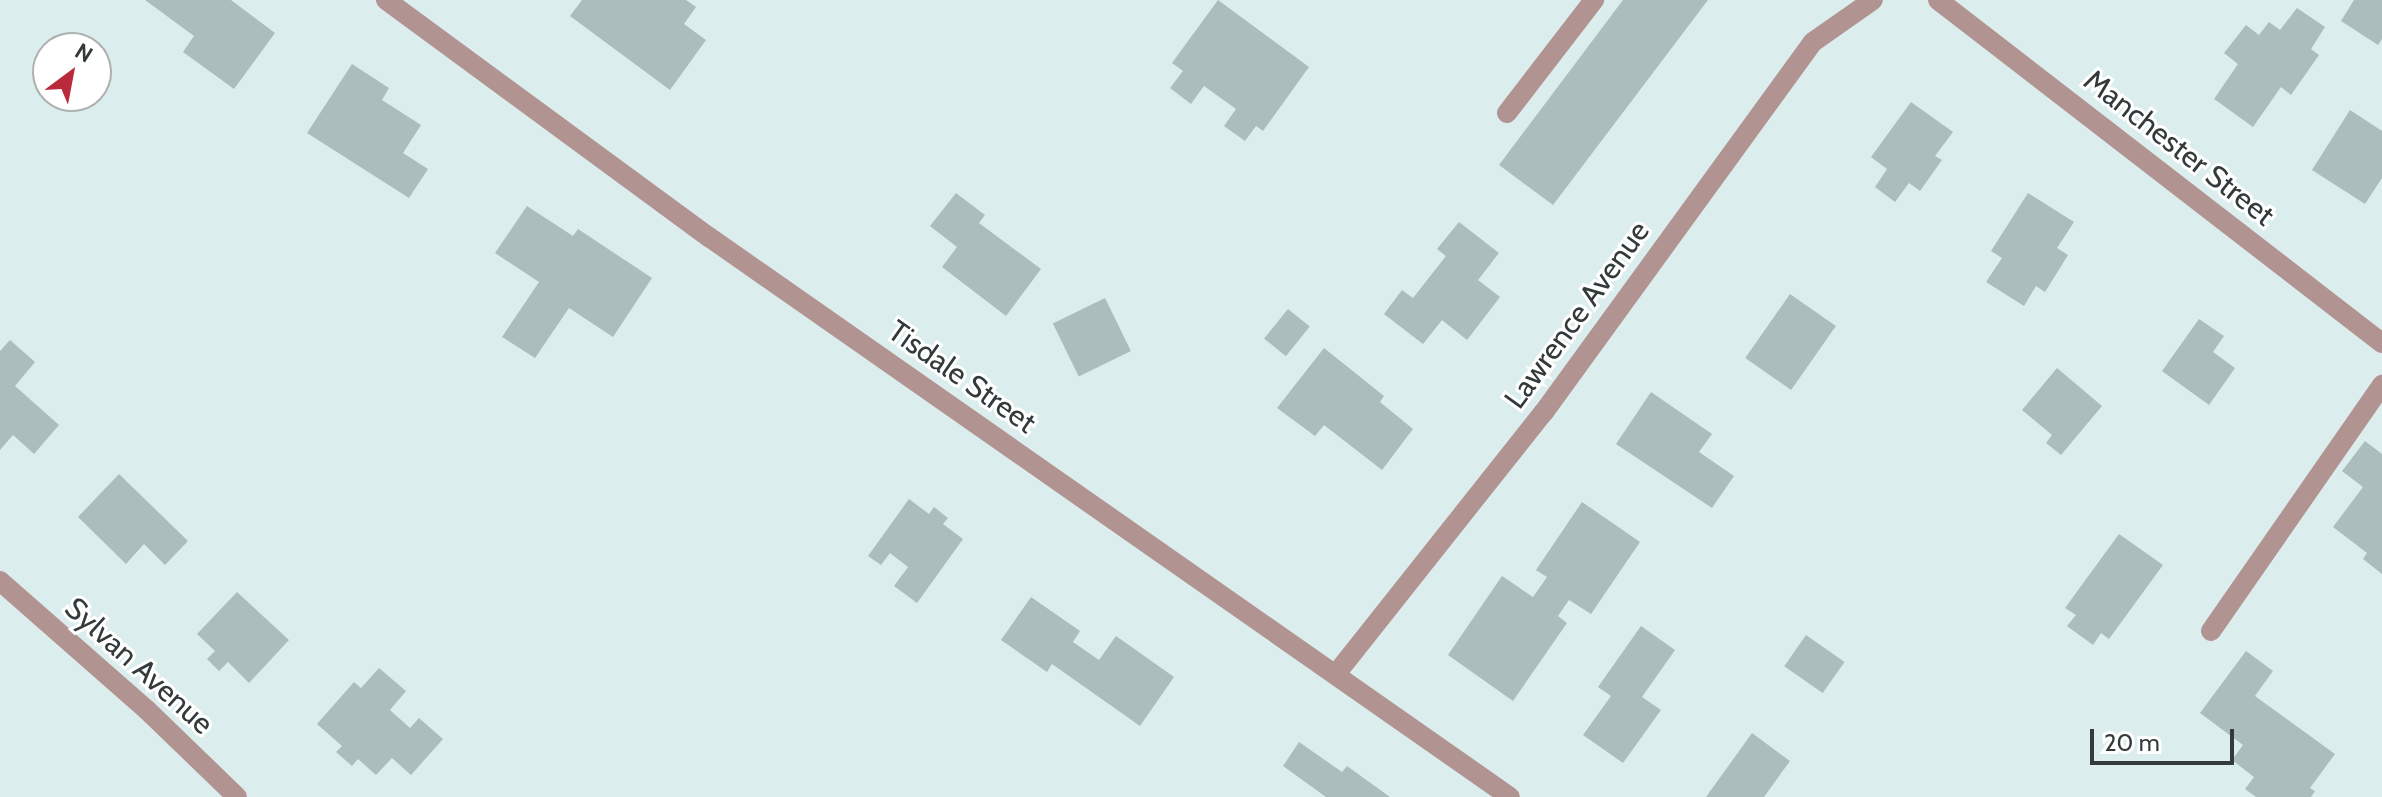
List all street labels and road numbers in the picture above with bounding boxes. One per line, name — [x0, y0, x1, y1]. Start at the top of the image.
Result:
street label: Manchester Street — [2077, 62, 2281, 234]
street label: Lawrence Avenue — [1497, 214, 1657, 416]
street label: Tisdale Street — [881, 313, 1043, 441]
street label: Sylvan Avenue — [58, 590, 220, 742]

